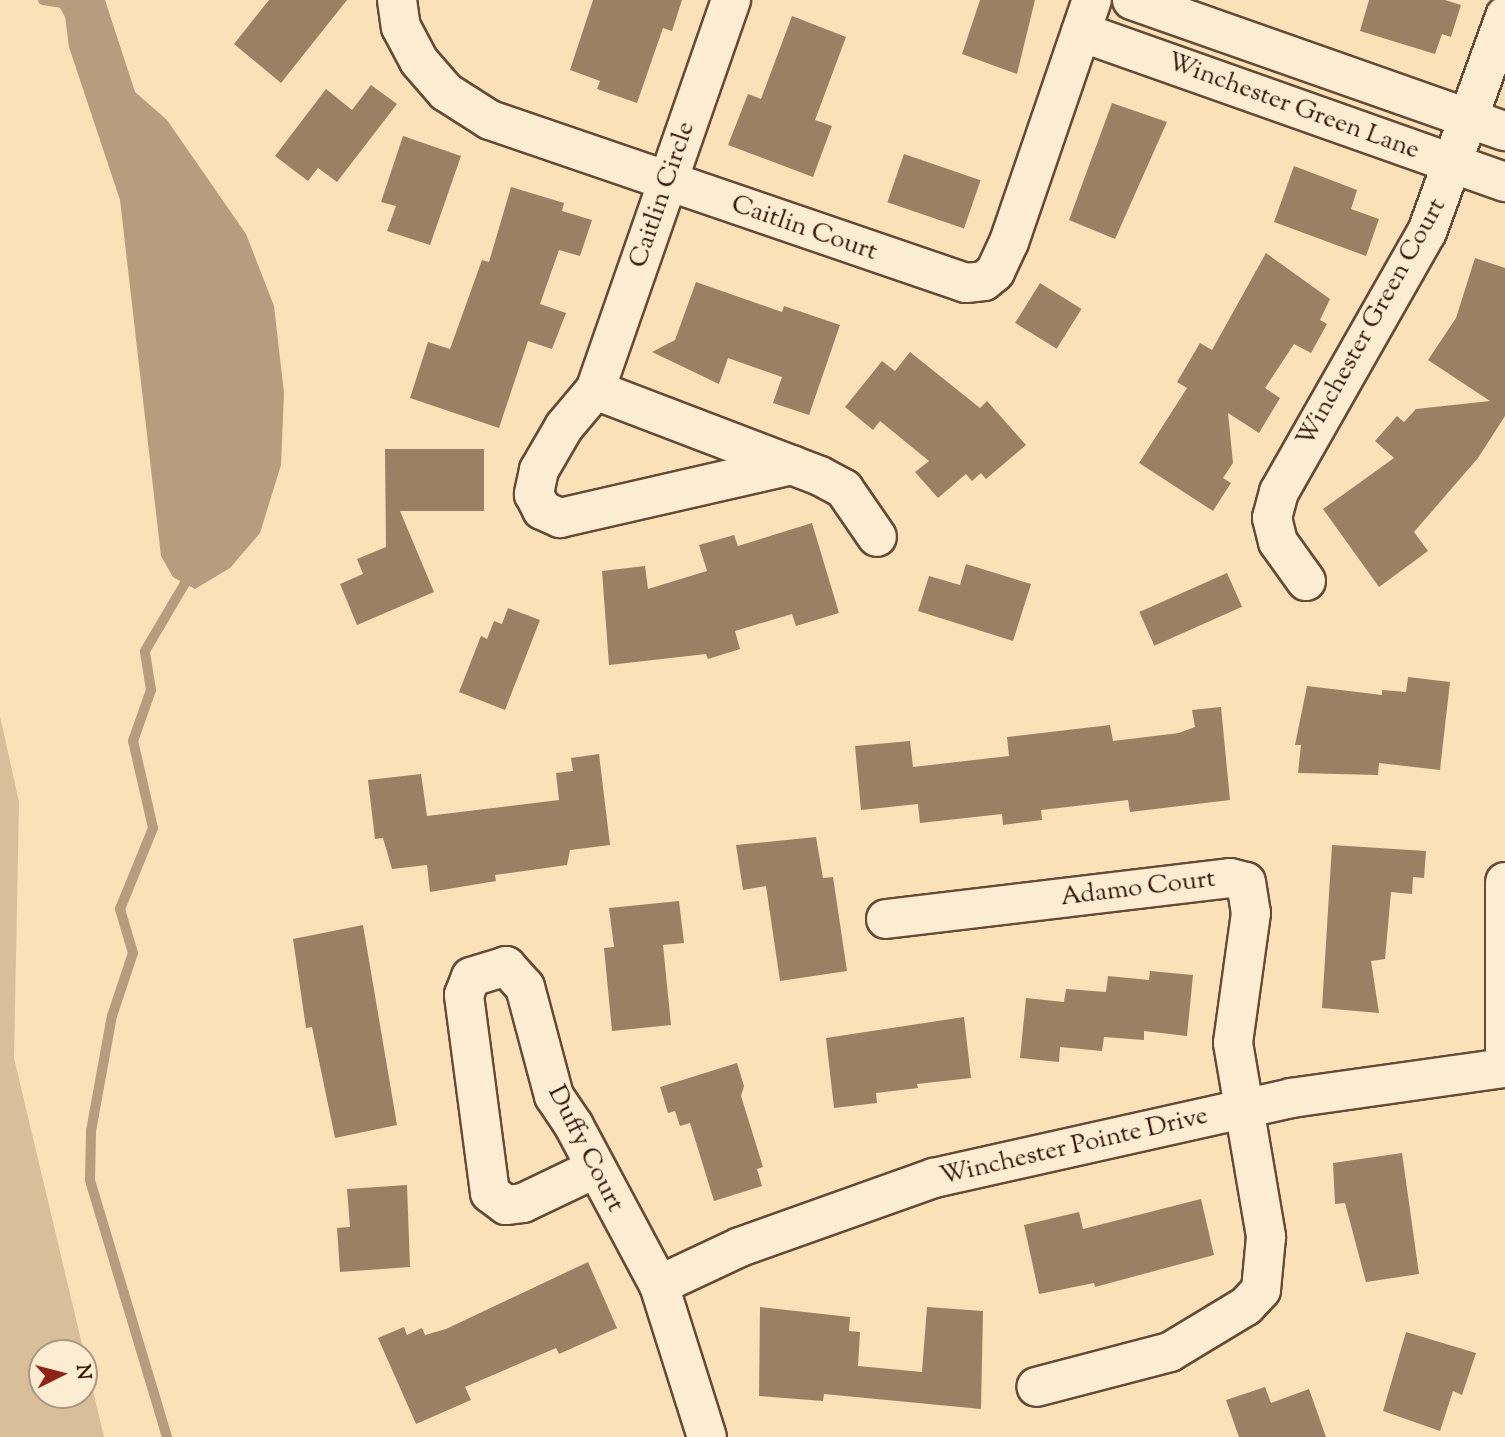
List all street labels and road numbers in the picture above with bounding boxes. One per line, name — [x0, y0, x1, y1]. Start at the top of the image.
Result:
street label: Winchester Green Lane — [1163, 47, 1423, 167]
street label: Caitlin Circle — [623, 118, 703, 272]
street label: Caitlin Court — [727, 189, 881, 269]
street label: Winchester Green Court — [1291, 193, 1453, 453]
street label: Adamo Court — [1059, 864, 1217, 914]
street label: Duffy Court — [540, 1080, 630, 1218]
street label: Winchester Pointe Drive — [937, 1101, 1211, 1193]

